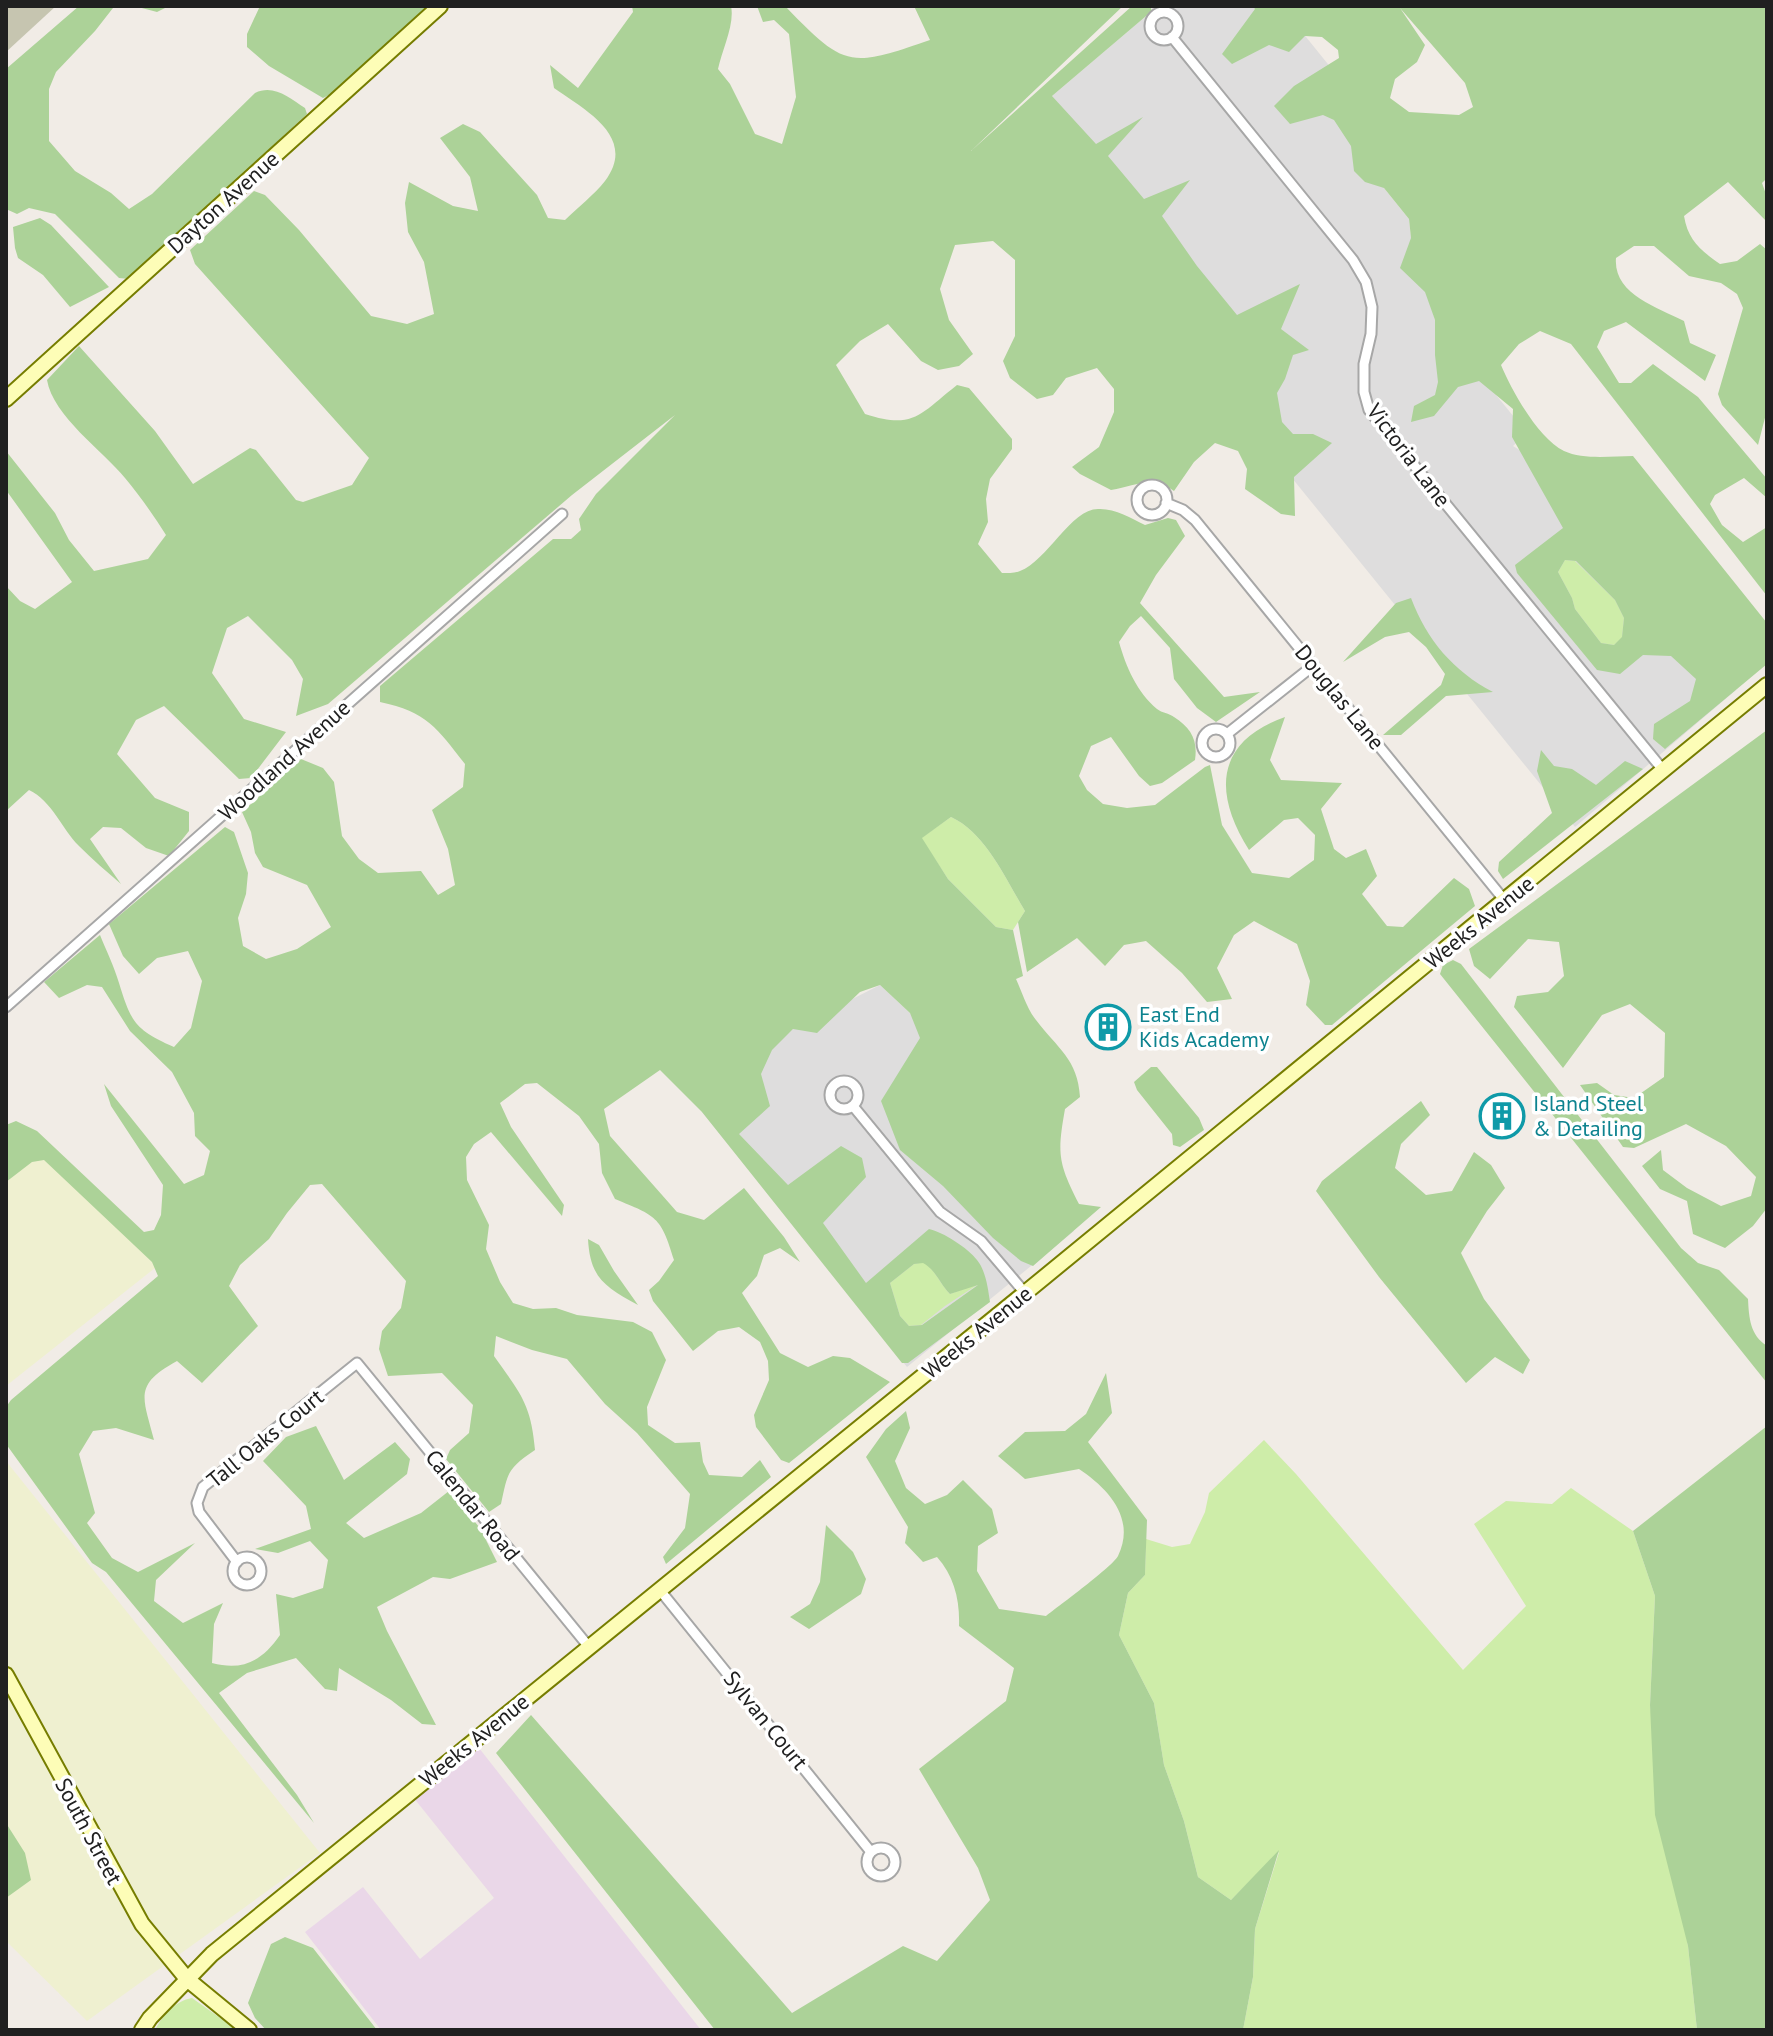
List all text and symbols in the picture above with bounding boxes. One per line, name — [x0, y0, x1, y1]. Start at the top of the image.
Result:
street label: Dayton Avenue — [161, 145, 285, 259]
street label: Victoria Lane — [1360, 397, 1457, 512]
street label: Douglas Lane — [1289, 639, 1391, 755]
street label: Woodland Avenue — [212, 693, 356, 827]
street label: Weeks Avenue — [1418, 869, 1540, 975]
place label: East End Kids Academy — [1139, 1000, 1270, 1053]
building icon: East End Kids Academy — [1084, 1003, 1132, 1051]
place label: Island Steel & Detailing — [1533, 1089, 1644, 1142]
building icon: Island Steel & Detailing — [1478, 1092, 1526, 1140]
street label: Weeks Avenue — [916, 1279, 1038, 1385]
street label: Tall Oaks Court — [201, 1382, 329, 1494]
street label: Calendar Road — [420, 1444, 526, 1566]
street label: Sylvan Court — [718, 1665, 815, 1775]
street label: Weeks Avenue — [413, 1687, 535, 1793]
street label: South Street — [49, 1773, 129, 1890]

